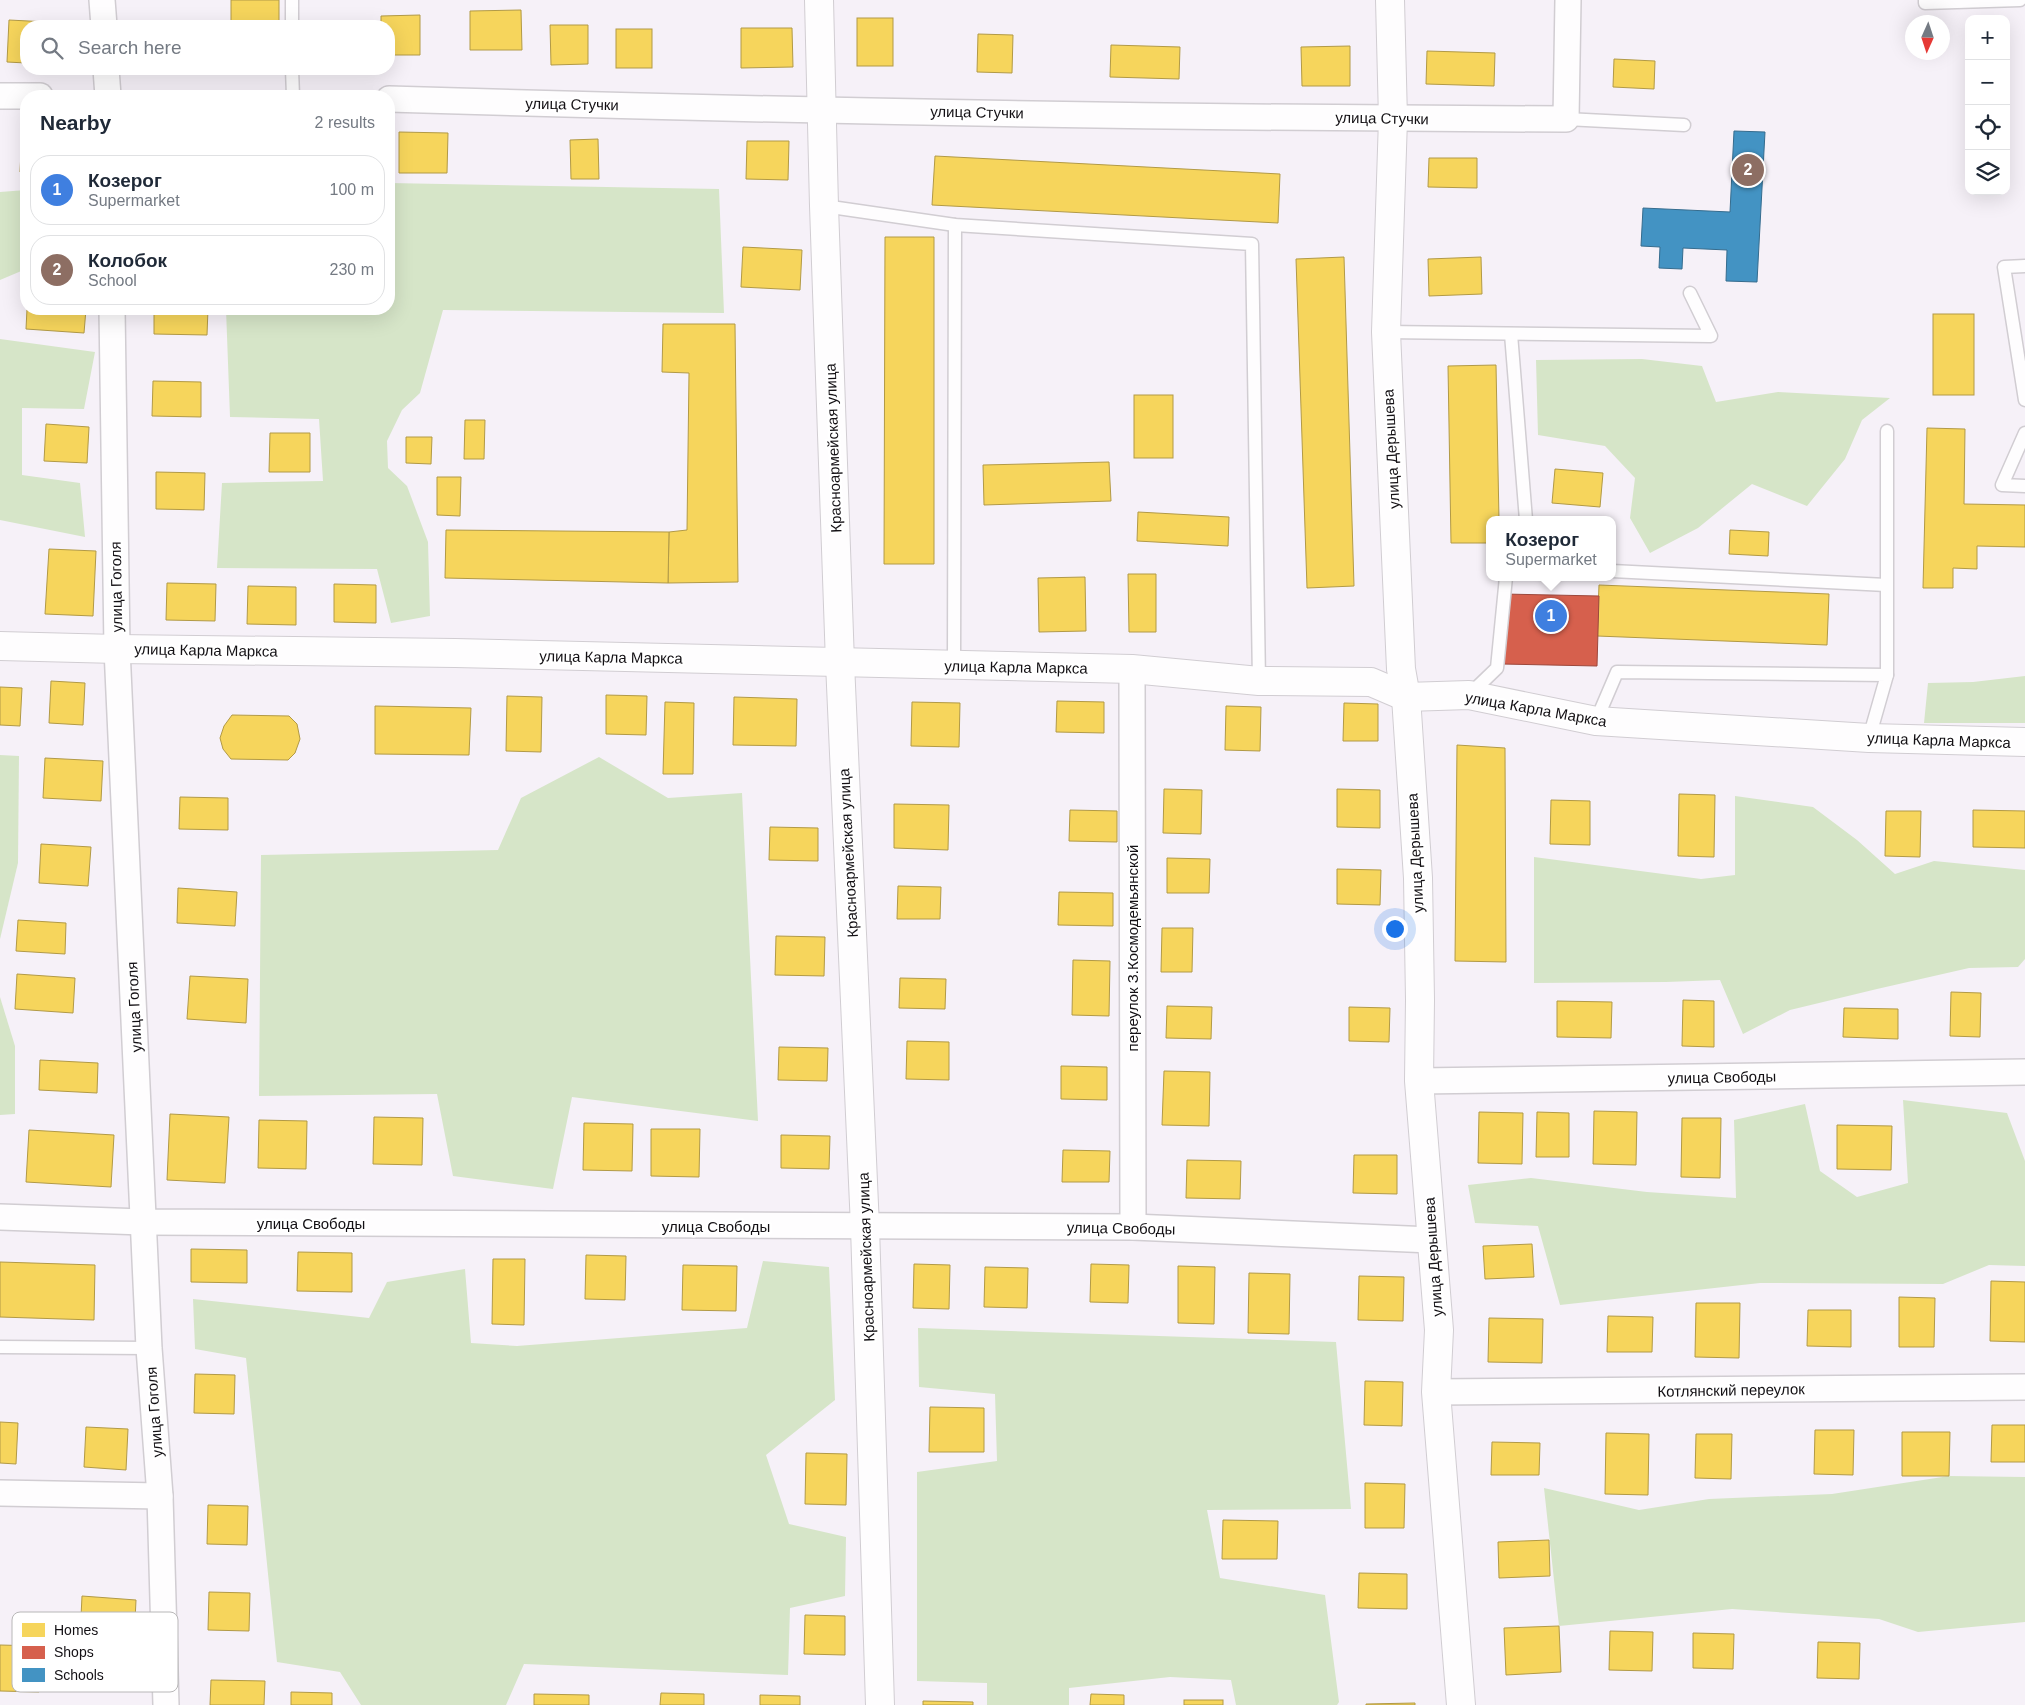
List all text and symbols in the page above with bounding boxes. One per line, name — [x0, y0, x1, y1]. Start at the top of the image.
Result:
north arrow — [1905, 15, 1950, 60]
map controls — [1965, 15, 2010, 195]
button: + — [1965, 15, 2010, 60]
search box — [20, 20, 395, 75]
icon: search — [38, 34, 66, 62]
text: Search here — [78, 37, 182, 58]
button: − — [1965, 60, 2010, 105]
street label: улица Стучки — [525, 95, 619, 113]
street label: улица Стучки — [930, 103, 1024, 121]
button: locate — [1965, 105, 2010, 150]
street label: улица Стучки — [1335, 109, 1429, 127]
text: Nearby — [40, 111, 111, 134]
text: 2 results — [315, 114, 375, 131]
button: layers — [1965, 150, 2010, 195]
pin: 2 — [1732, 151, 1764, 189]
text: Козерог — [88, 170, 162, 191]
text: 1 — [53, 181, 61, 198]
text: 100 m — [330, 181, 374, 198]
text: Supermarket — [88, 192, 180, 209]
text: Колобок — [88, 250, 167, 271]
text: 2 — [53, 261, 61, 278]
text: 230 m — [330, 261, 374, 278]
text: School — [88, 272, 137, 289]
street label: Красноармейская улица — [822, 362, 844, 533]
street label: улица Дерышева — [1379, 388, 1403, 509]
popup — [1486, 516, 1616, 581]
text: Козерог — [1505, 529, 1579, 550]
street label: улица Гоголя — [107, 541, 125, 633]
text: Supermarket — [1505, 551, 1597, 568]
pin: 1 — [1535, 597, 1567, 635]
street label: улица Карла Маркса — [134, 640, 279, 660]
street label: улица Карла Маркса — [539, 647, 684, 667]
street label: улица Карла Маркса — [944, 657, 1089, 677]
street label: улица Карла Маркса — [1464, 688, 1609, 730]
street label: улица Карла Маркса — [1867, 729, 2012, 751]
street label: Красноармейская улица — [835, 767, 861, 938]
street label: улица Дерышева — [1403, 792, 1427, 913]
street label: переулок З.Космодемьянской — [1124, 845, 1141, 1051]
your location — [1382, 916, 1408, 942]
street label: улица Гоголя — [123, 961, 145, 1053]
street label: улица Свободы — [1668, 1068, 1776, 1086]
street label: Красноармейская улица — [855, 1171, 877, 1342]
street label: улица Дерышева — [1420, 1196, 1446, 1317]
street label: улица Свободы — [257, 1215, 365, 1232]
street label: улица Свободы — [662, 1218, 770, 1235]
street label: улица Свободы — [1067, 1219, 1175, 1237]
street label: улица Гоголя — [142, 1366, 166, 1458]
street label: Котлянский переулок — [1657, 1380, 1805, 1400]
legend — [12, 1612, 178, 1692]
text: Homes — [54, 1622, 98, 1638]
text: Shops — [54, 1644, 94, 1660]
text: Schools — [54, 1667, 104, 1683]

